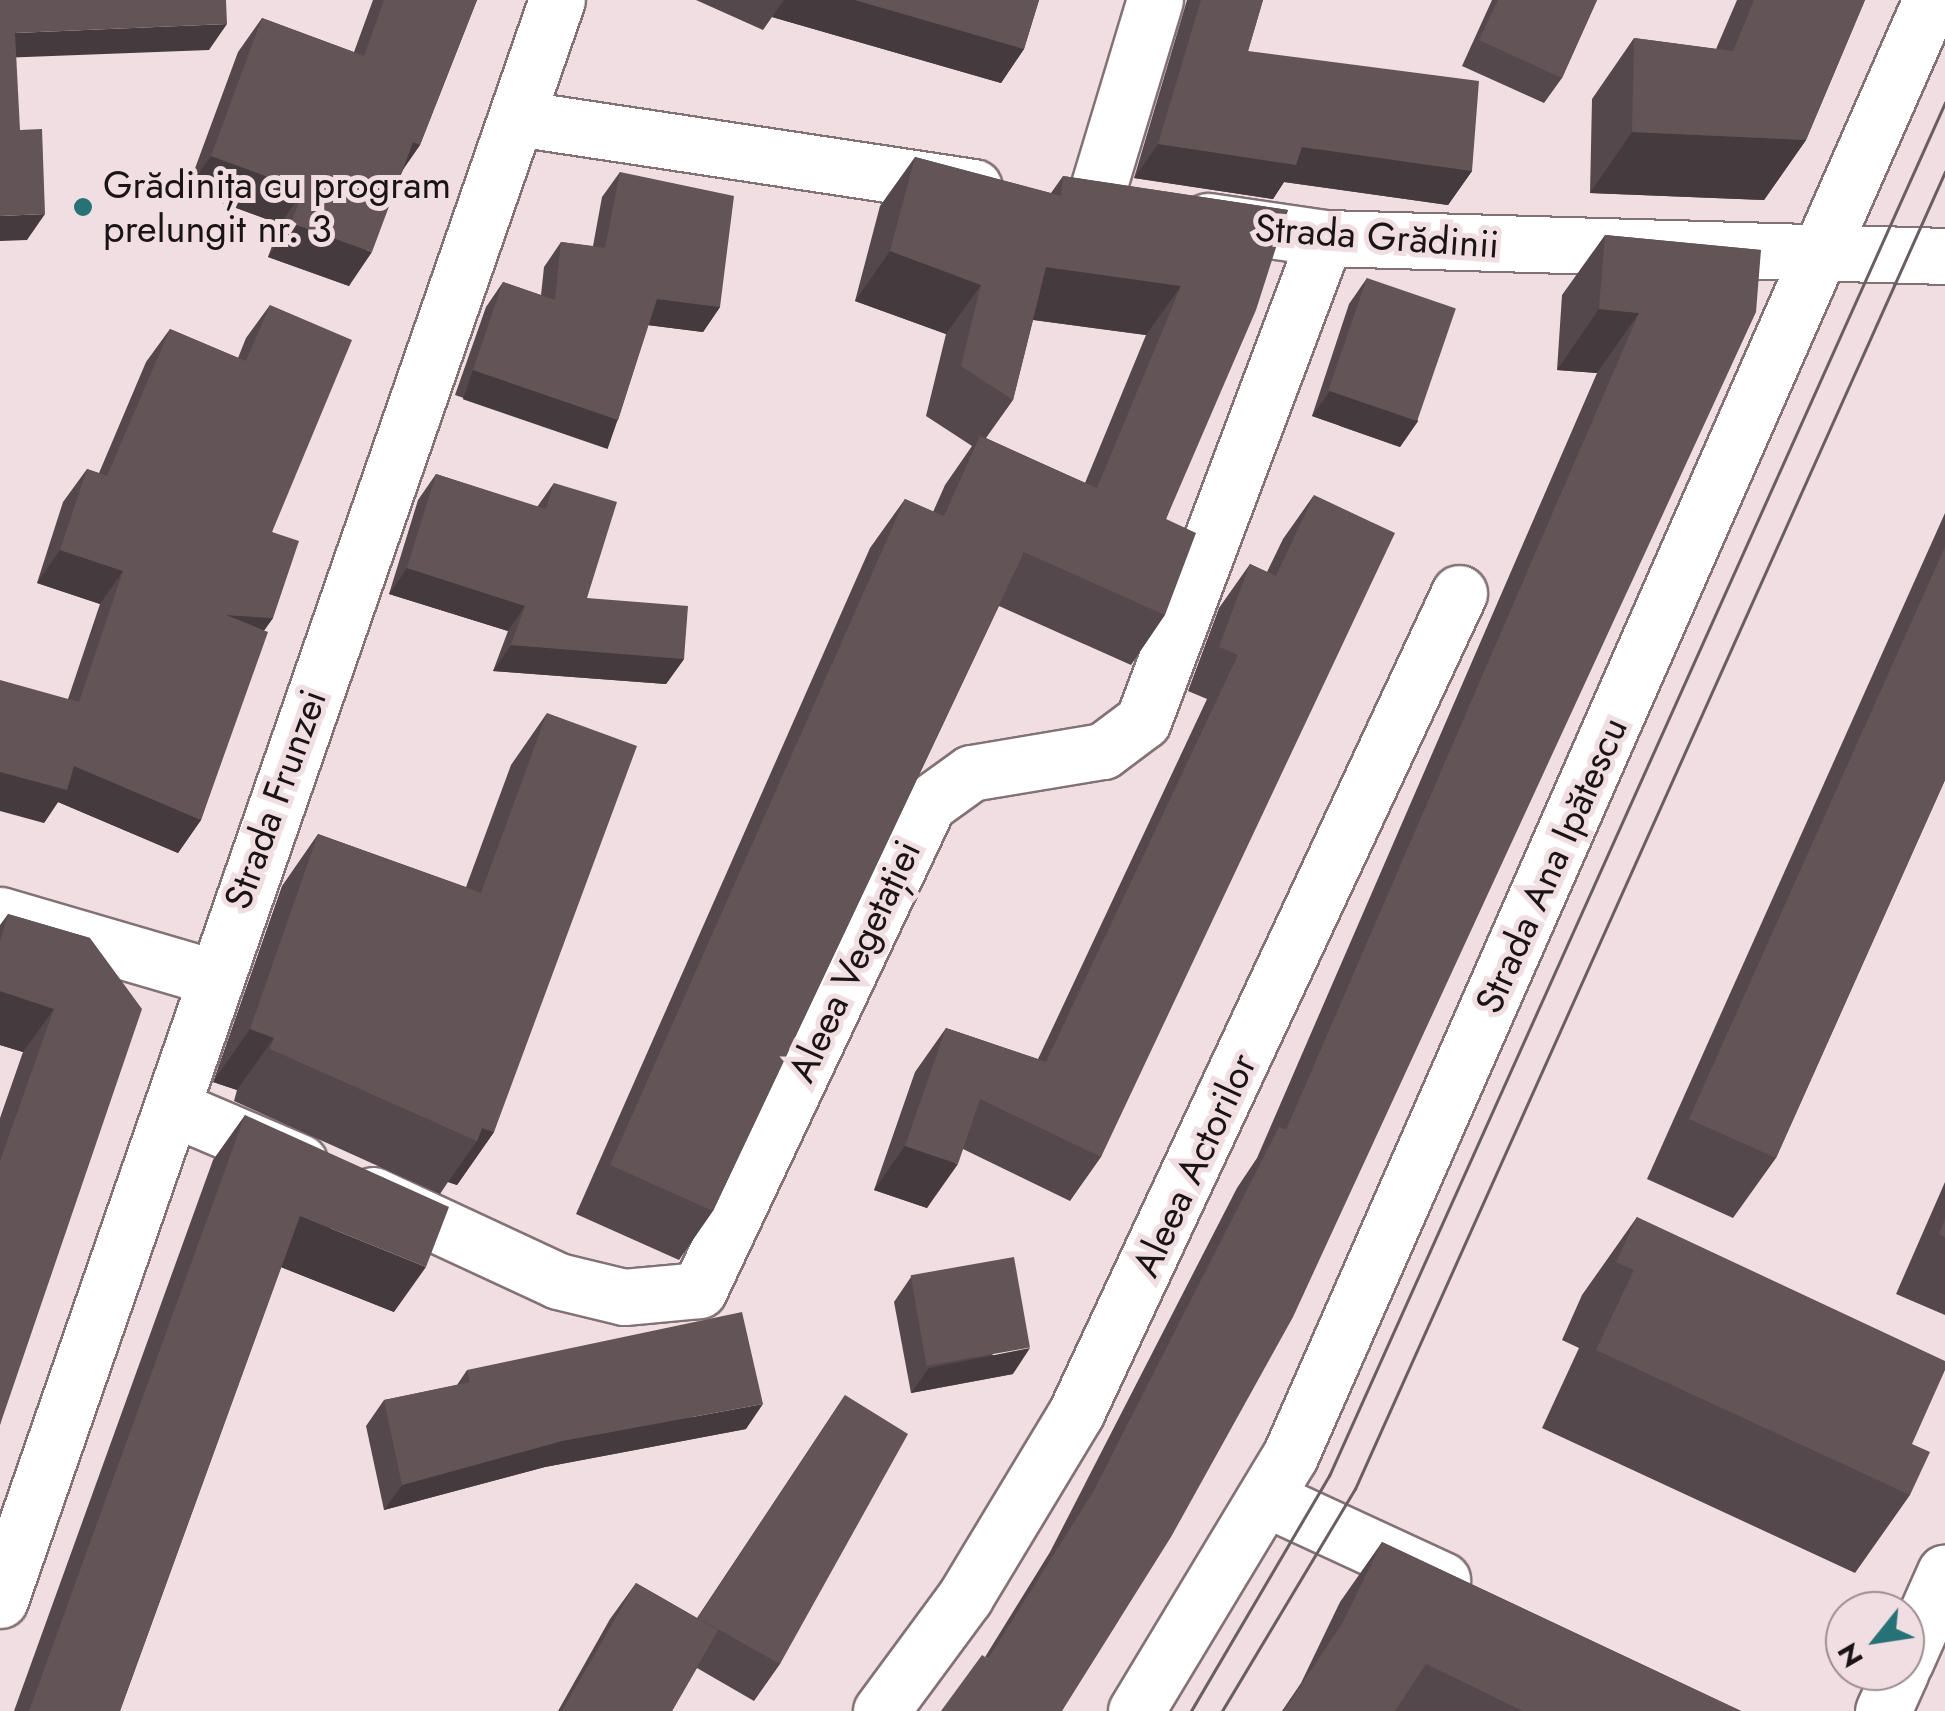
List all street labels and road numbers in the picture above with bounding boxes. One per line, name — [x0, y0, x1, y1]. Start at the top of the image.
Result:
street label: Strada Grădinii — [1253, 205, 1501, 267]
street label: Strada Frunzei — [214, 683, 336, 915]
street label: Strada Ana Ipătescu — [1465, 710, 1637, 1020]
street label: Aleea Vegetației — [778, 833, 930, 1089]
street label: Aleea Actorilor — [1122, 1046, 1266, 1284]

